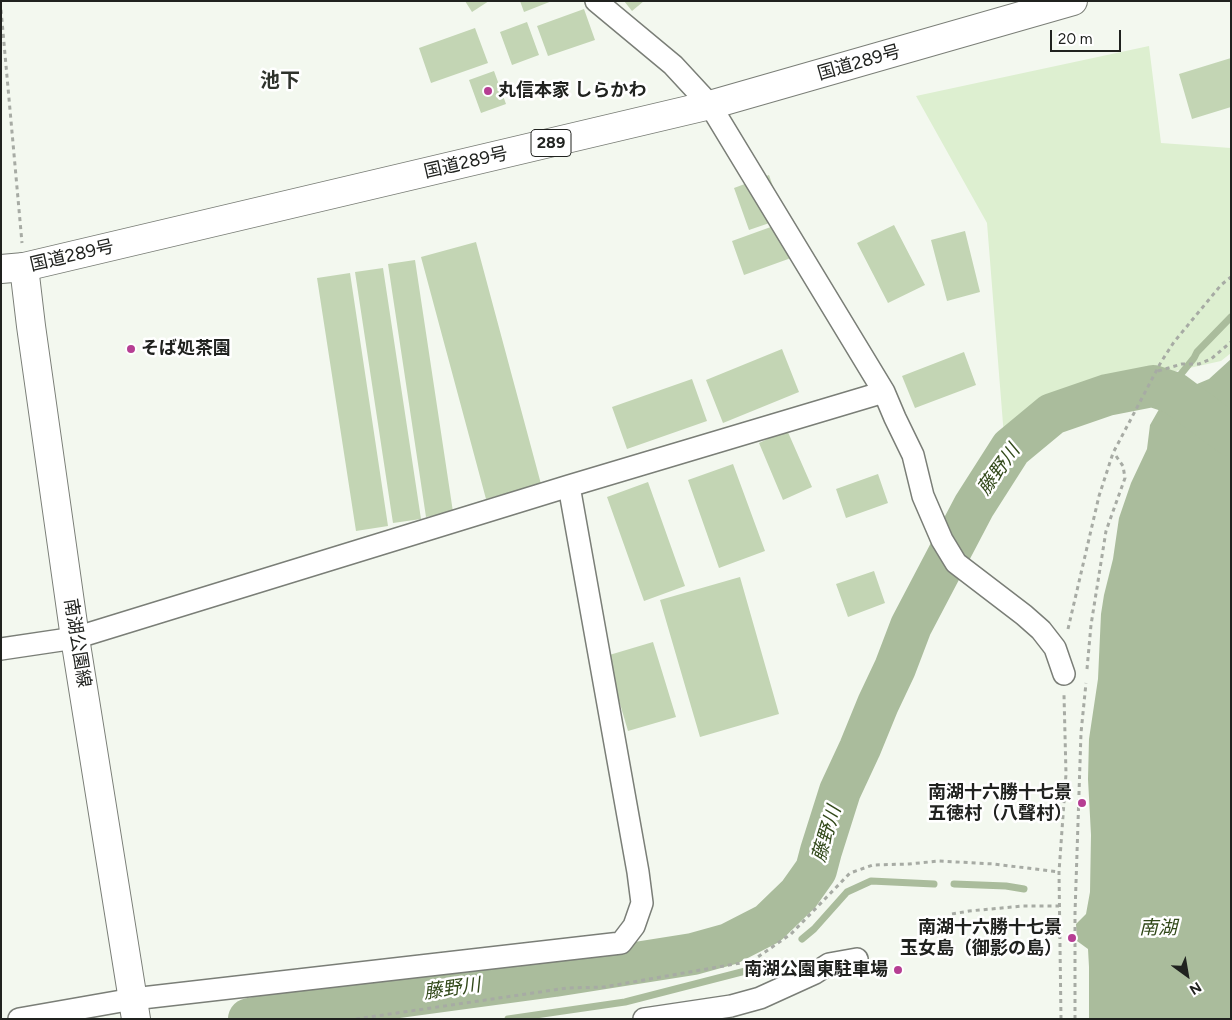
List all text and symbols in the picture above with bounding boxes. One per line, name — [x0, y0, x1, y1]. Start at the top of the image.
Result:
scale bar — [1052, 20, 1123, 52]
text: 20 m — [1058, 30, 1092, 48]
street label: 国道289号 — [815, 41, 903, 85]
district label: 池下 — [260, 69, 300, 93]
place label: 丸信本家 しらかわ — [498, 80, 646, 102]
marker: 丸信本家 しらかわ — [482, 85, 494, 97]
road number: 289 — [531, 130, 571, 156]
street label: 国道289号 — [422, 143, 510, 183]
street label: 国道289号 — [28, 236, 116, 276]
place label: そば処茶園 — [141, 338, 231, 360]
marker: そば処茶園 — [125, 343, 137, 355]
water label: 藤野川 — [973, 440, 1025, 500]
street label: 南湖公園線 — [59, 597, 95, 689]
place label: 南湖十六勝十七景 五徳村（八聲村） — [928, 782, 1072, 824]
marker: 南湖十六勝十七景 五徳村（八聲村） — [1076, 797, 1088, 809]
water label: 藤野川 — [808, 803, 846, 865]
place label: 南湖十六勝十七景 玉女島（御影の島） — [900, 917, 1062, 960]
water label: 南湖 — [1139, 917, 1177, 939]
marker: 南湖十六勝十七景 玉女島（御影の島） — [1066, 932, 1078, 944]
north arrow — [1162, 950, 1212, 1000]
place label: 南湖公園東駐車場 — [744, 959, 888, 981]
marker: 南湖公園東駐車場 — [892, 964, 904, 976]
water label: 藤野川 — [422, 974, 482, 1004]
text: N — [1186, 978, 1204, 998]

